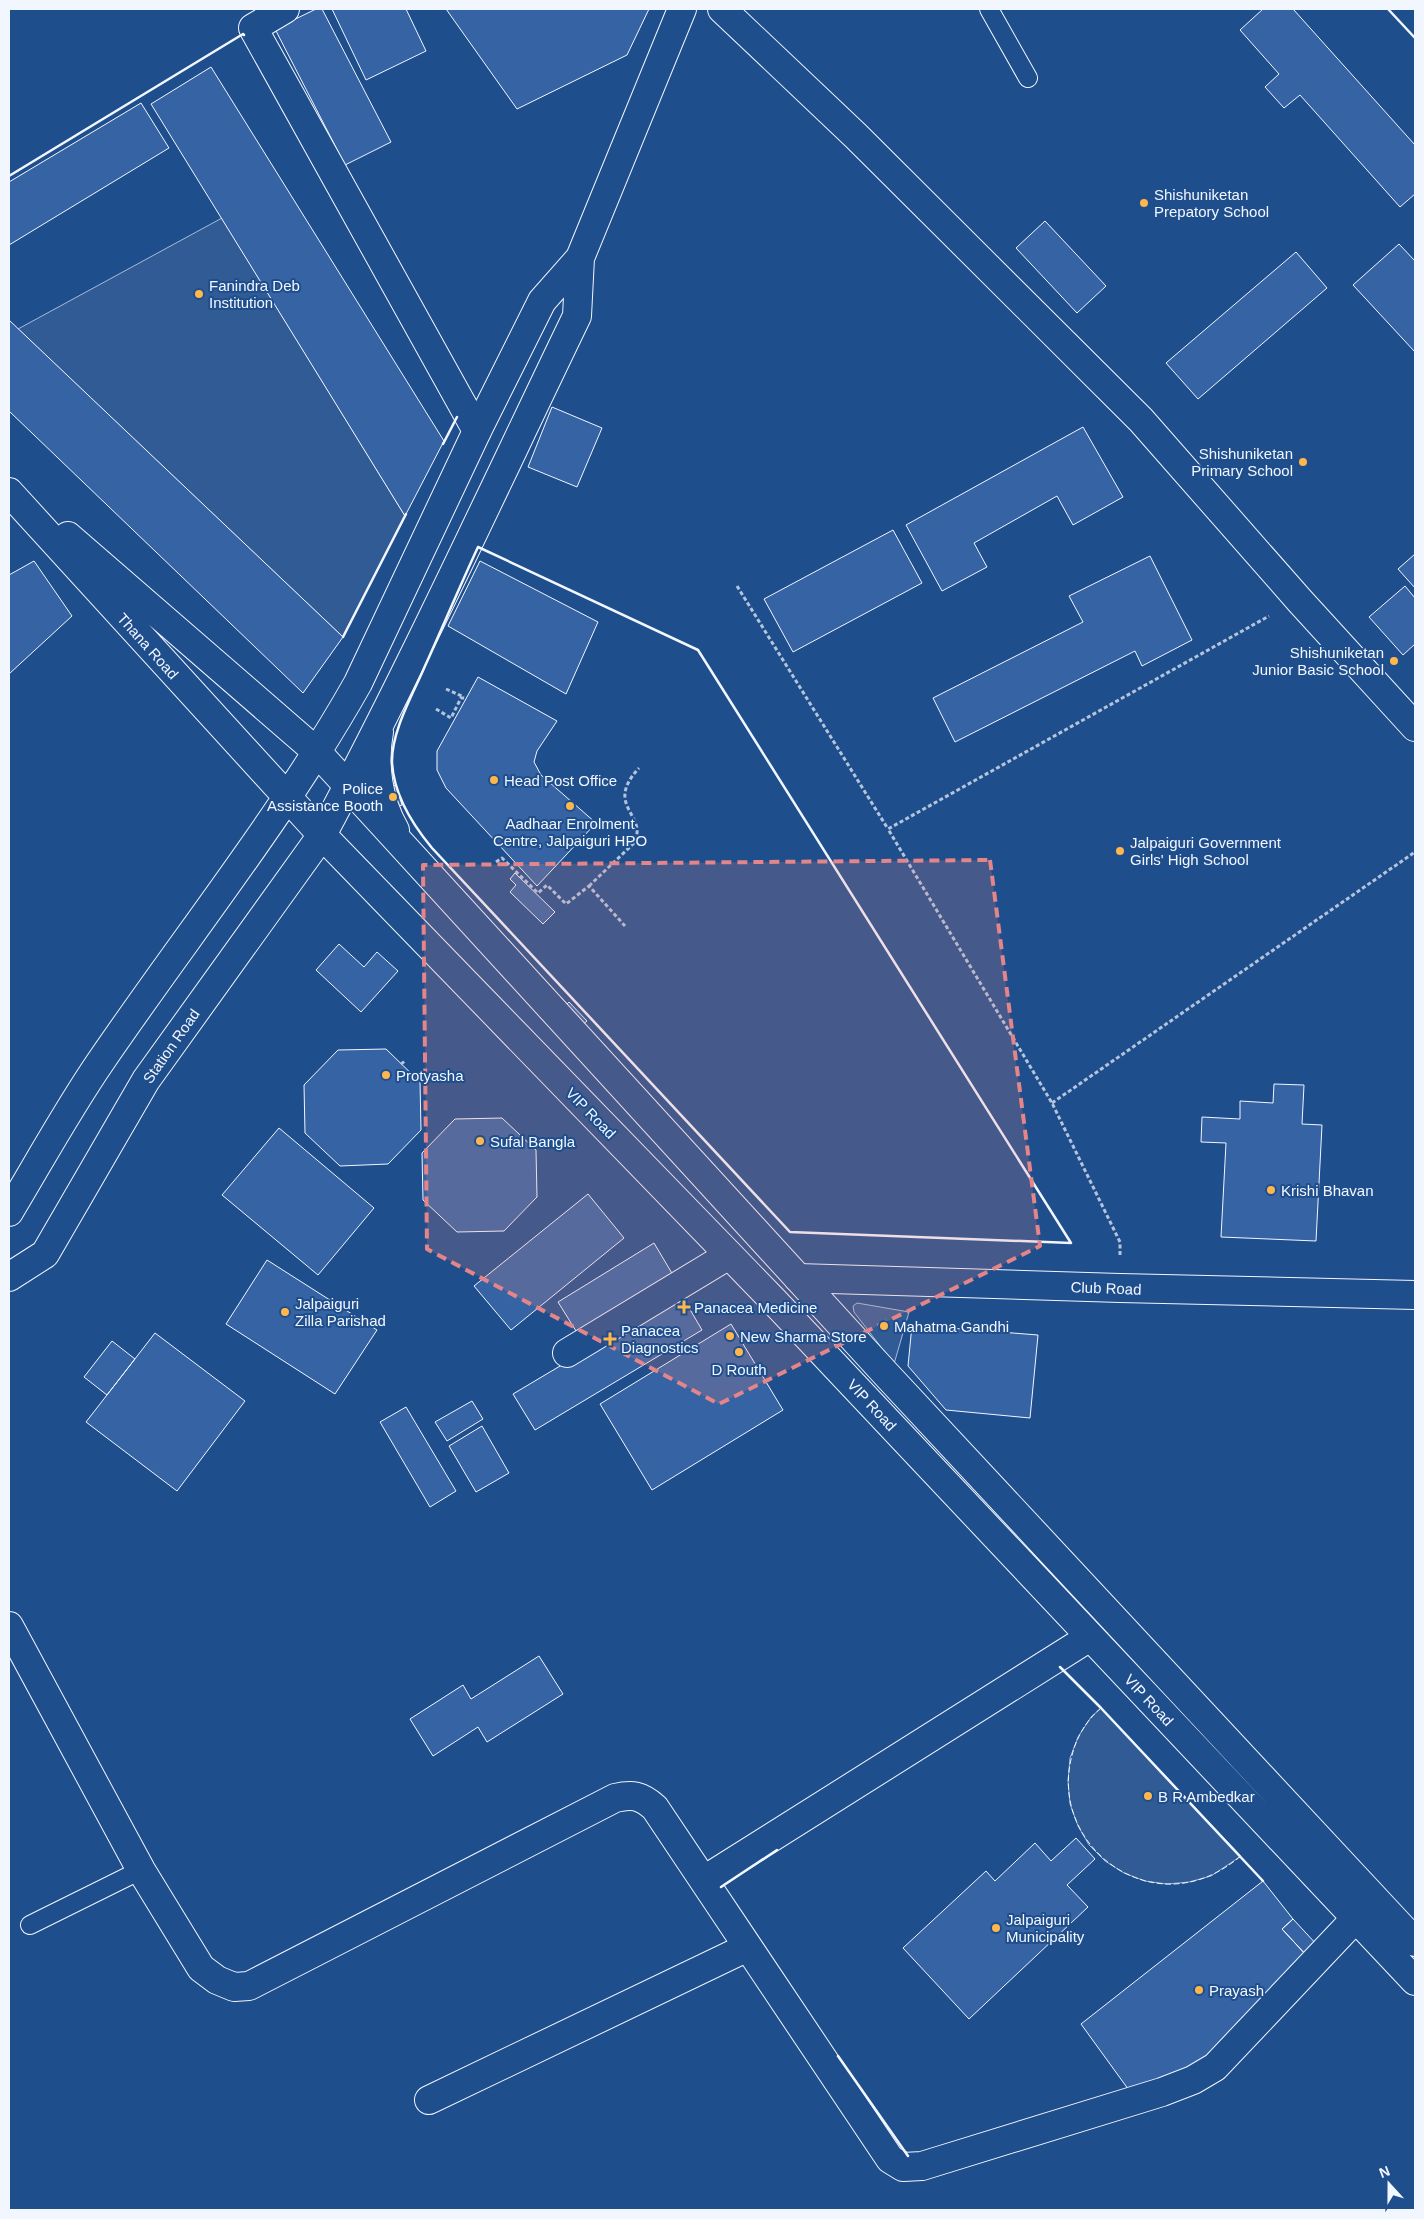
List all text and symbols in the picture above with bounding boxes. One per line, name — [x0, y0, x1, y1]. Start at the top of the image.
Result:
place label: Shishuniketan Prepatory School — [1154, 186, 1269, 220]
marker: Shishuniketan Prepatory School — [1138, 197, 1150, 209]
place label: Fanindra Deb Institution — [209, 277, 300, 311]
marker: Fanindra Deb Institution — [193, 288, 205, 300]
place label: Shishuniketan Primary School — [1191, 445, 1293, 479]
marker: Shishuniketan Primary School — [1297, 456, 1309, 468]
street label: Thana Road — [114, 610, 182, 682]
place label: Shishuniketan Junior Basic School — [1252, 644, 1384, 678]
marker: Shishuniketan Junior Basic School — [1388, 655, 1400, 667]
place label: Head Post Office — [504, 772, 617, 789]
marker: Head Post Office — [488, 774, 500, 786]
place label: Police Assistance Booth — [267, 780, 383, 814]
marker: Police Assistance Booth — [387, 791, 399, 803]
marker: Aadhaar Enrolment Centre, Jalpaiguri HPO — [564, 800, 576, 812]
place label: Aadhaar Enrolment Centre, Jalpaiguri HPO — [493, 815, 647, 849]
place label: Jalpaiguri Government Girls' High School — [1130, 834, 1282, 868]
marker: Jalpaiguri Government Girls' High School — [1114, 845, 1126, 857]
street label: Station Road — [139, 1006, 203, 1086]
place label: Protyasha — [396, 1067, 464, 1084]
marker: Protyasha — [380, 1069, 392, 1081]
street label: VIP Road — [563, 1084, 619, 1142]
place label: Sufal Bangla — [490, 1133, 576, 1150]
marker: Sufal Bangla — [474, 1135, 486, 1147]
place label: Krishi Bhavan — [1281, 1182, 1374, 1199]
marker: Krishi Bhavan — [1265, 1184, 1277, 1196]
street label: Club Road — [1070, 1278, 1142, 1298]
place label: Jalpaiguri Zilla Parishad — [295, 1295, 386, 1329]
place label: Panacea Medicine — [694, 1299, 817, 1316]
marker: Panacea Medicine — [678, 1301, 690, 1313]
marker: Jalpaiguri Zilla Parishad — [279, 1306, 291, 1318]
place label: Mahatma Gandhi — [894, 1318, 1009, 1335]
marker: Mahatma Gandhi — [878, 1320, 890, 1332]
place label: Panacea Diagnostics — [621, 1322, 699, 1356]
place label: New Sharma Store — [740, 1328, 867, 1345]
marker: New Sharma Store — [724, 1330, 736, 1342]
marker: Panacea Diagnostics — [603, 1332, 617, 1346]
marker: D Routh — [733, 1346, 745, 1358]
place label: D Routh — [711, 1361, 767, 1378]
street label: VIP Road — [844, 1376, 900, 1434]
street label: VIP Road — [1121, 1671, 1177, 1729]
place label: B R Ambedkar — [1158, 1788, 1255, 1805]
marker: B R Ambedkar — [1142, 1790, 1154, 1802]
place label: Jalpaiguri Municipality — [1006, 1911, 1085, 1945]
marker: Jalpaiguri Municipality — [990, 1922, 1002, 1934]
place label: Prayash — [1209, 1982, 1264, 1999]
marker: Prayash — [1193, 1984, 1205, 1996]
north arrow — [1364, 2159, 1414, 2209]
text: N — [1377, 2163, 1392, 2181]

